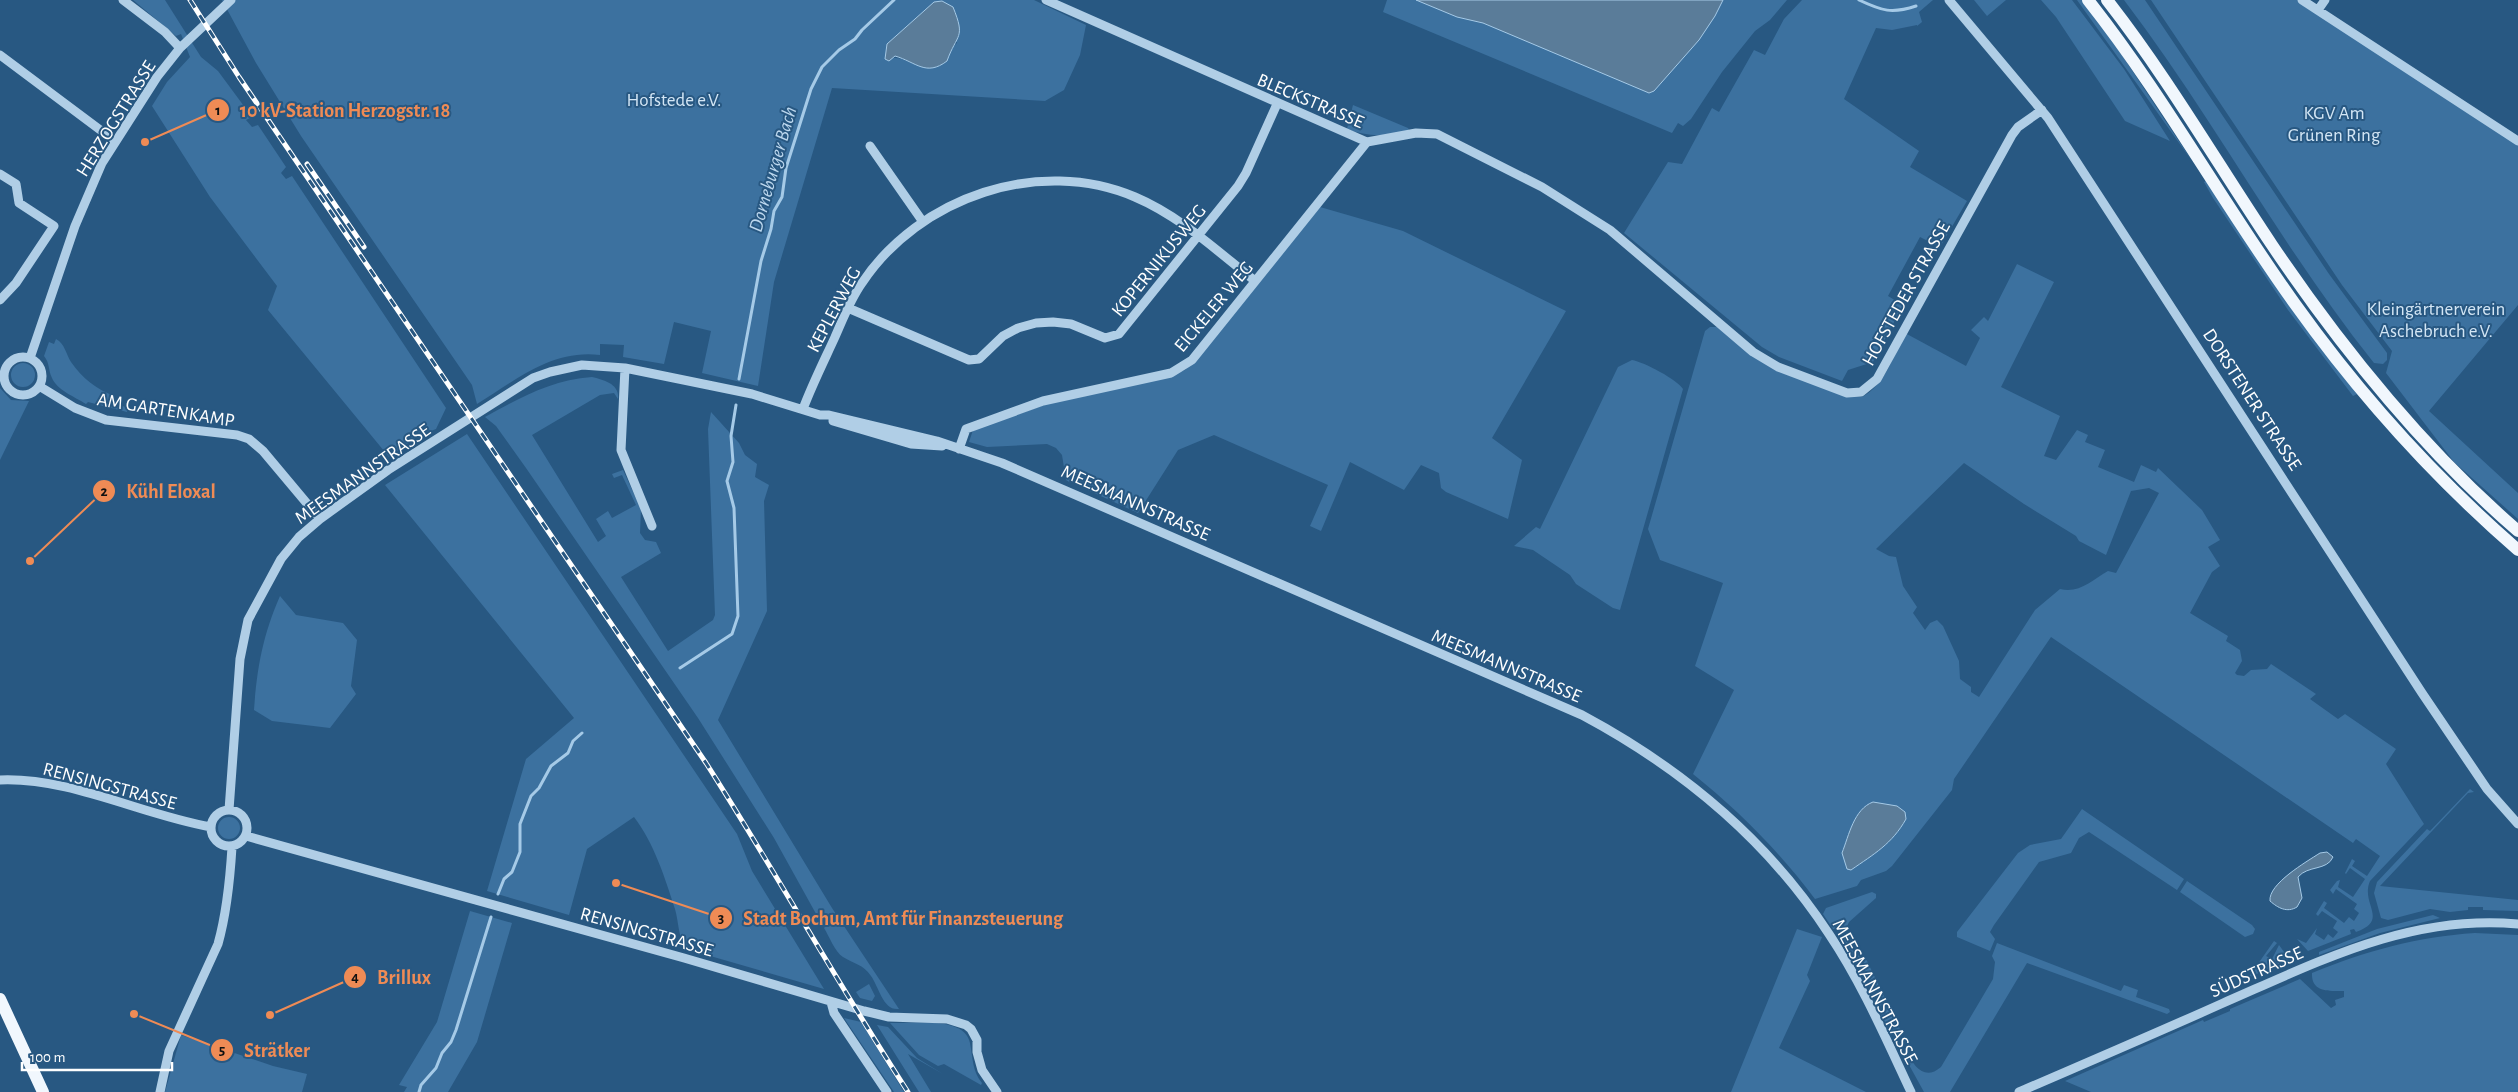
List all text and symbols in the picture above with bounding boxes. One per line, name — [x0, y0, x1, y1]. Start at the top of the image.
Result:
street label: HERZOGSTRASSE — [73, 57, 160, 180]
street label: BLECKSTRASSE — [1254, 70, 1367, 132]
park label: Hofstede e.V. — [627, 91, 721, 110]
callout: 10 kV-Station Herzogstr. 18 — [205, 92, 461, 127]
text: 10 kV-Station Herzogstr. 18 — [240, 101, 450, 121]
text: 1 — [215, 103, 221, 118]
water label: Dorneburger Bach — [746, 104, 800, 234]
park label: KGV Am Grünen Ring — [2288, 104, 2381, 145]
street label: KOPERNIKUSWEG — [1108, 201, 1210, 321]
street label: HOFSTEDER STRASSE — [1859, 218, 1954, 369]
street label: EICKELER WEG — [1171, 258, 1257, 356]
street label: KEPLERWEG — [804, 264, 865, 356]
park label: Kleingärtnerverein Aschebruch e.V. — [2367, 300, 2505, 341]
street label: DORSTENER STRASSE — [2199, 326, 2304, 474]
street label: AM GARTENKAMP — [96, 390, 236, 431]
street label: MEESMANNSTRASSE — [292, 420, 434, 528]
street label: MEESMANNSTRASSE — [1058, 462, 1213, 545]
callout: Kühl Eloxal — [91, 473, 226, 508]
text: Kühl Eloxal — [126, 482, 216, 502]
text: 2 — [100, 484, 108, 499]
street label: MEESMANNSTRASSE — [1429, 626, 1584, 707]
street label: RENSINGSTRASSE — [41, 759, 178, 813]
callout: Stadt Bochum, Amt für Finanzsteuerung — [708, 900, 1073, 935]
street label: RENSINGSTRASSE — [578, 904, 715, 961]
text: Stadt Bochum, Amt für Finanzsteuerung — [743, 909, 1064, 929]
text: 3 — [718, 911, 724, 926]
street label: MEESMANNSTRASSE — [1829, 916, 1921, 1067]
street label: SÜDSTRASSE — [2207, 942, 2306, 1001]
callout: Brillux — [342, 960, 441, 995]
text: Brillux — [377, 968, 432, 988]
text: 4 — [351, 970, 359, 985]
callout: Strätker — [209, 1033, 320, 1068]
scale bar — [22, 1040, 172, 1072]
text: Strätker — [244, 1041, 310, 1061]
text: 5 — [219, 1043, 225, 1058]
text: 100 m — [30, 1050, 65, 1065]

